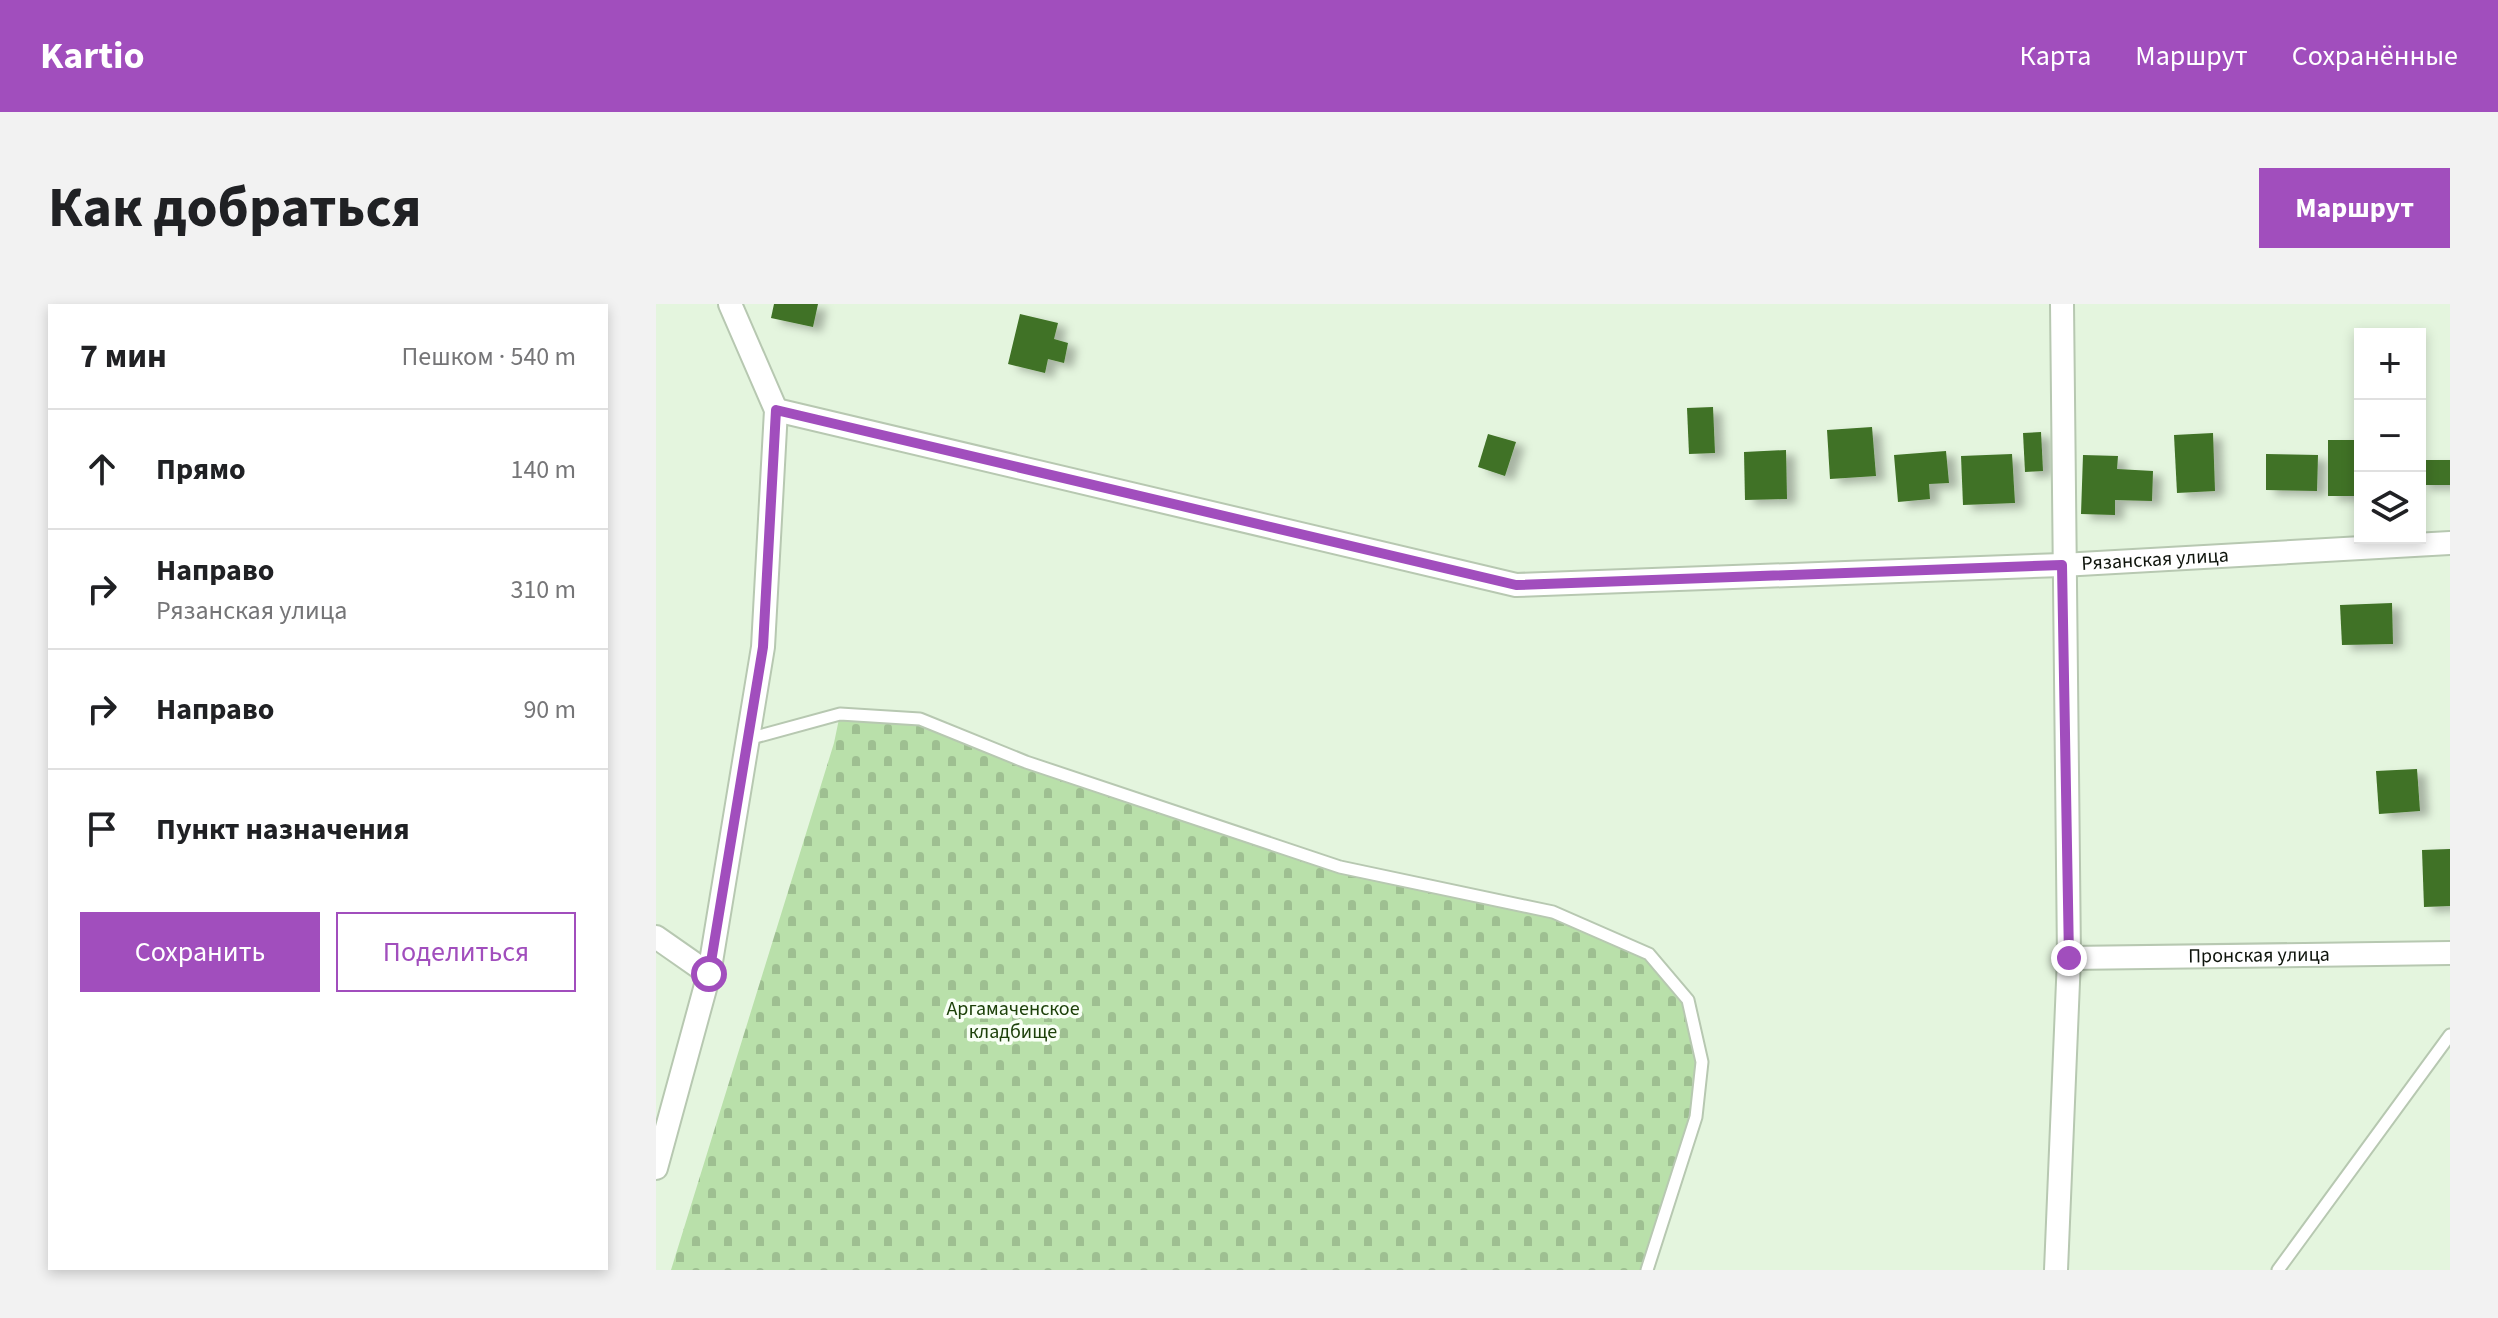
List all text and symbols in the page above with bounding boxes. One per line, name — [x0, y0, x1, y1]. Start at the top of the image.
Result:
text: Kartio — [40, 29, 145, 83]
text: Карта — [2020, 36, 2091, 76]
text: Маршрут — [2135, 36, 2248, 76]
text: Сохранённые — [2292, 36, 2458, 76]
button: Маршрут — [2259, 168, 2450, 248]
text: Как добраться — [48, 169, 422, 248]
map controls — [2354, 328, 2426, 544]
button: + — [2354, 328, 2426, 400]
text: 7 мин — [80, 332, 167, 381]
text: Пешком · 540 m — [401, 338, 576, 375]
button: − — [2354, 400, 2426, 472]
icon: ahead — [80, 447, 124, 491]
text: Прямо — [156, 448, 246, 491]
text: 140 m — [510, 451, 576, 488]
button: layers — [2354, 472, 2426, 544]
street label: Рязанская улица — [2081, 542, 2229, 578]
text: Направо — [156, 549, 274, 592]
icon: right — [80, 567, 124, 611]
text: 310 m — [510, 571, 576, 608]
text: Рязанская улица — [156, 592, 347, 629]
icon: right — [80, 687, 124, 731]
text: Направо — [156, 688, 274, 731]
text: 90 m — [523, 691, 576, 728]
icon: arrive — [80, 807, 124, 851]
text: Пункт назначения — [156, 808, 410, 851]
button: Сохранить — [80, 912, 320, 992]
button: Поделиться — [336, 912, 576, 992]
route end — [2051, 940, 2087, 976]
street label: Пронская улица — [2188, 941, 2330, 970]
route start — [691, 956, 727, 992]
park label: Аргамаченское кладбище — [946, 995, 1080, 1046]

